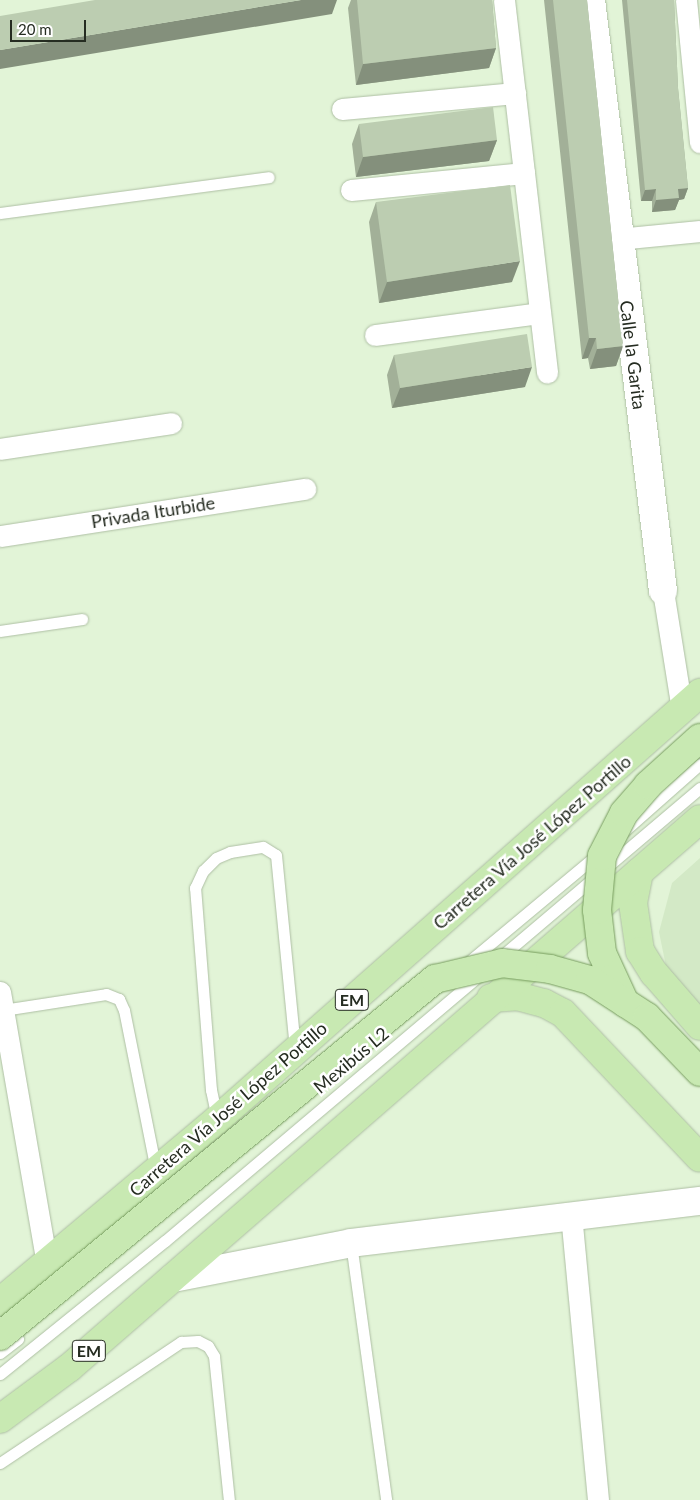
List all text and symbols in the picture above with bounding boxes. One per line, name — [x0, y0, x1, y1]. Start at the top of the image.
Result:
scale bar — [12, 10, 89, 42]
text: 20 m — [18, 20, 52, 38]
street label: Calle la Garita — [616, 299, 650, 411]
street label: Privada Iturbide — [90, 492, 216, 532]
street label: Carretera Vía José López Portillo — [428, 750, 636, 934]
road number: EM — [334, 986, 370, 1014]
street label: Carretera Vía José López Portillo — [124, 1017, 332, 1201]
street label: Mexibús L2 — [309, 1022, 393, 1098]
road number: EM — [72, 1338, 106, 1364]

